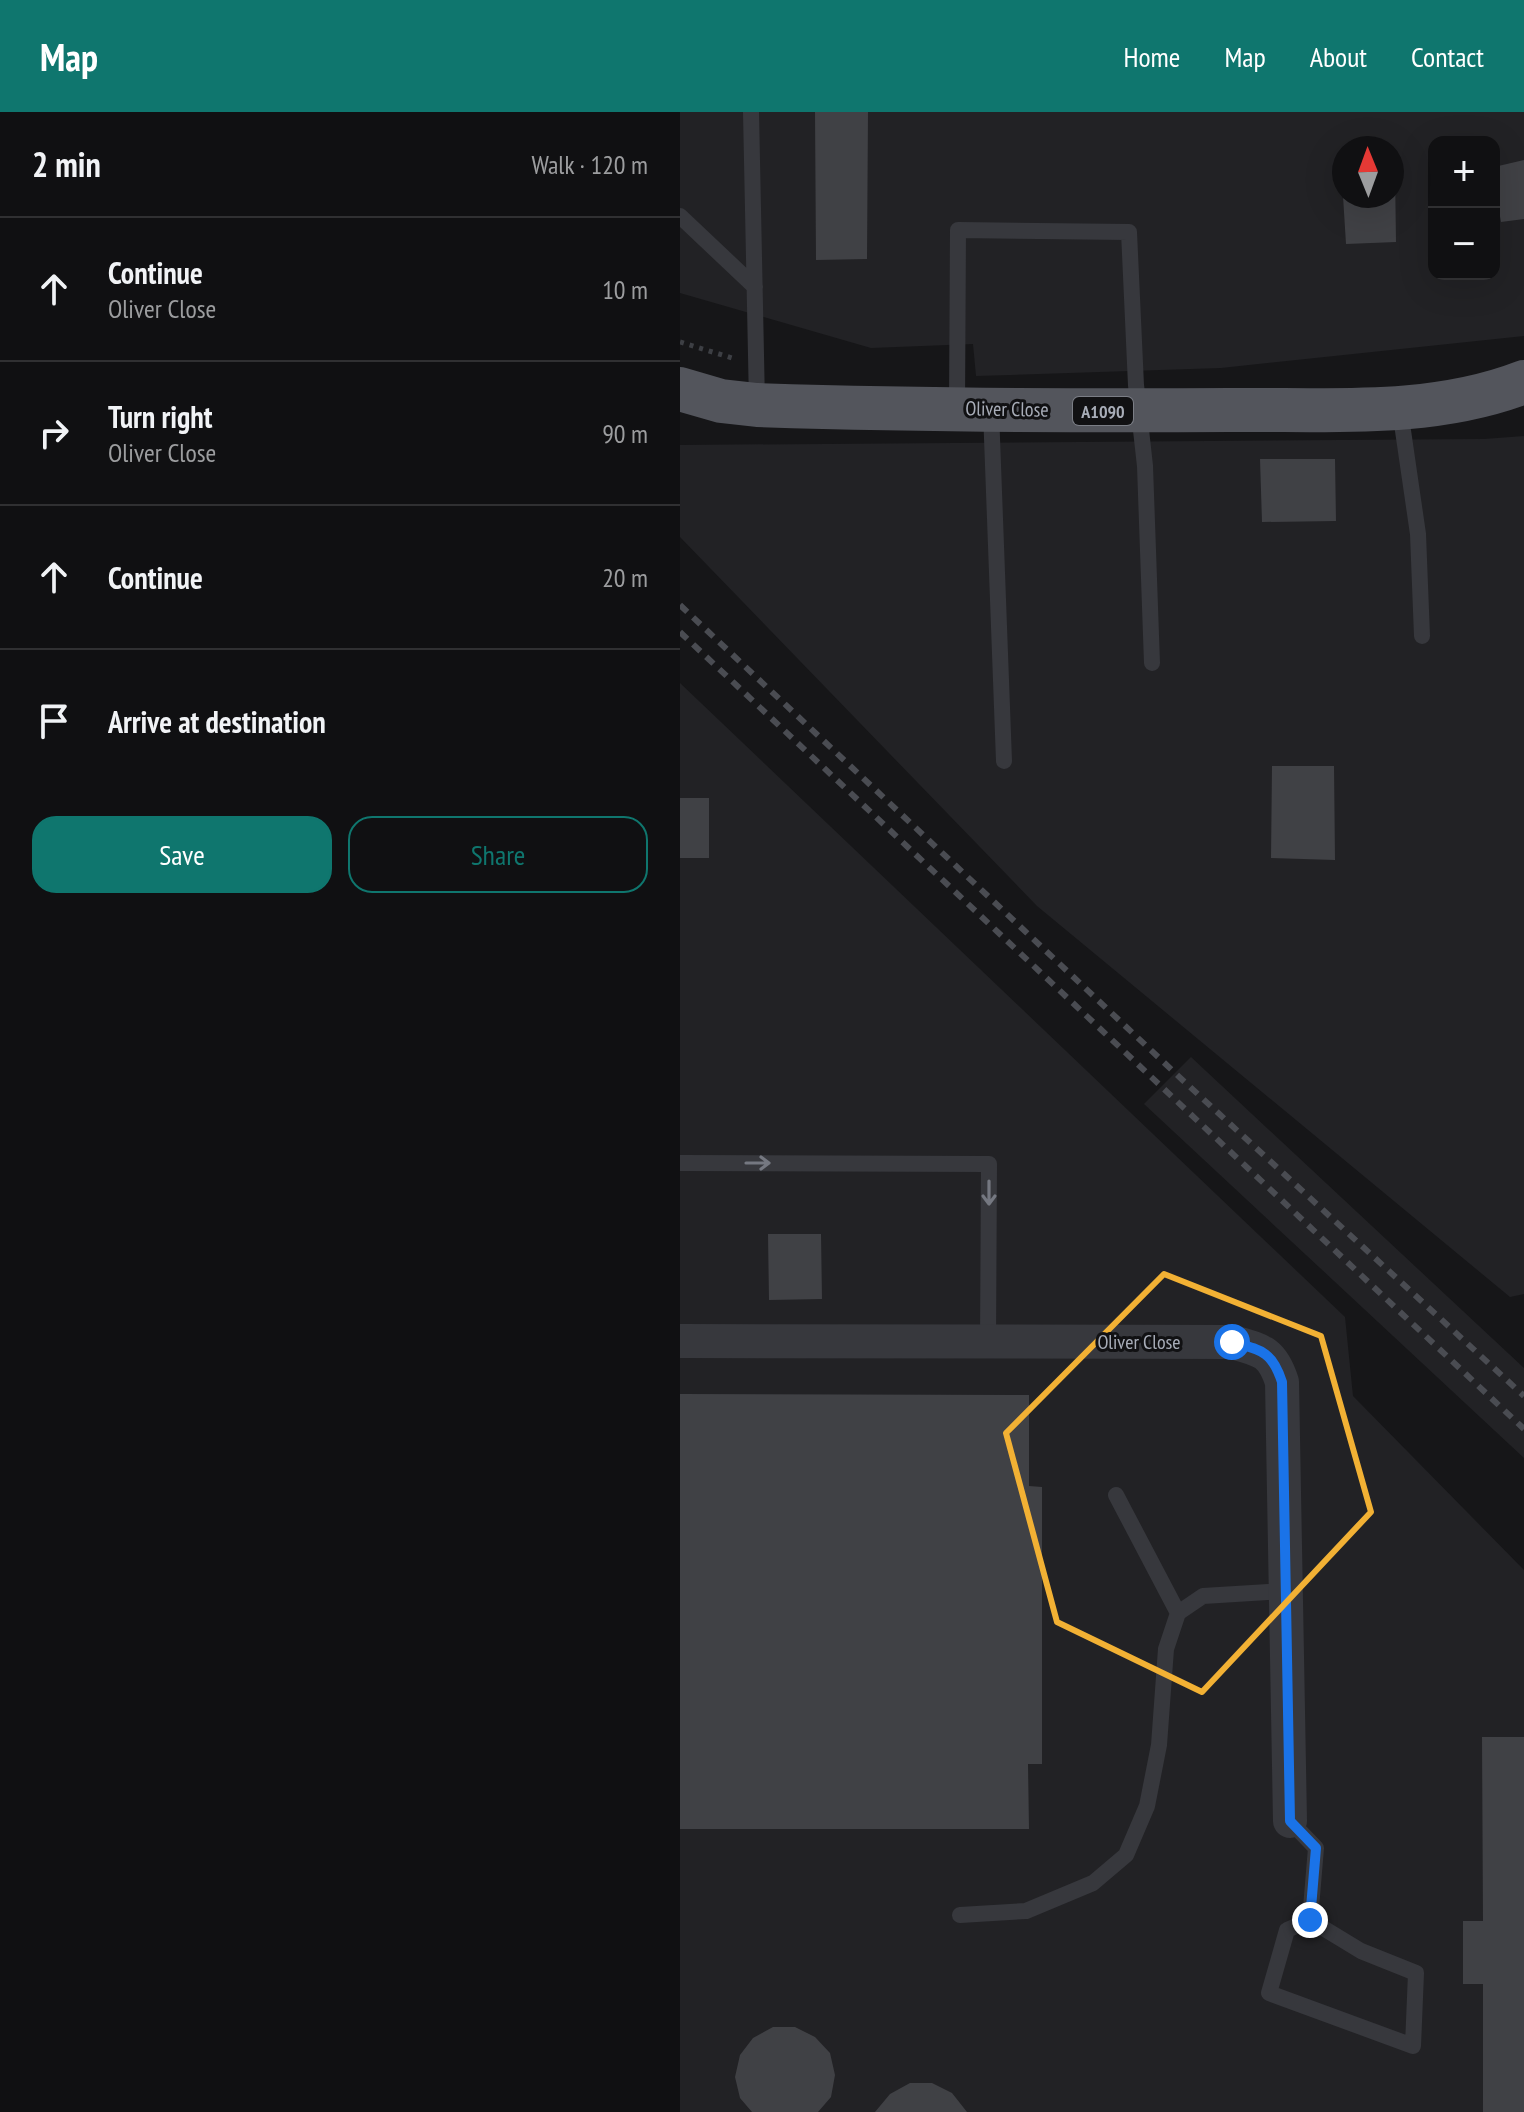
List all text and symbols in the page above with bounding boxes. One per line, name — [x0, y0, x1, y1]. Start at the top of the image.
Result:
text: Map — [40, 32, 98, 81]
text: Home — [1124, 38, 1180, 75]
text: Map — [1224, 38, 1266, 75]
text: About — [1310, 38, 1367, 75]
text: Contact — [1411, 38, 1484, 75]
north arrow — [1332, 136, 1404, 208]
map controls — [1428, 136, 1500, 280]
button: + — [1428, 136, 1500, 208]
text: 2 min — [32, 142, 101, 186]
text: Walk · 120 m — [531, 148, 648, 181]
button: − — [1428, 208, 1500, 280]
text: Continue — [108, 253, 203, 292]
icon: ahead — [32, 267, 76, 311]
text: 10 m — [602, 273, 648, 306]
text: Oliver Close — [108, 292, 216, 325]
street label: Oliver Close — [965, 395, 1049, 423]
text: Turn right — [108, 397, 212, 436]
road number: A1090 — [1073, 397, 1133, 425]
icon: right — [32, 411, 76, 455]
text: 90 m — [602, 417, 648, 450]
text: Oliver Close — [108, 436, 216, 469]
icon: ahead — [32, 555, 76, 599]
text: Continue — [108, 558, 203, 597]
text: 20 m — [602, 561, 648, 594]
icon: arrive — [32, 699, 76, 743]
text: Arrive at destination — [108, 702, 326, 741]
button: Save — [32, 816, 332, 893]
button: Share — [348, 816, 648, 893]
one-way arrow — [744, 1155, 771, 1171]
one-way arrow — [981, 1179, 997, 1206]
route start — [1214, 1324, 1250, 1360]
street label: Oliver Close — [1097, 1329, 1181, 1355]
route end — [1292, 1902, 1328, 1938]

